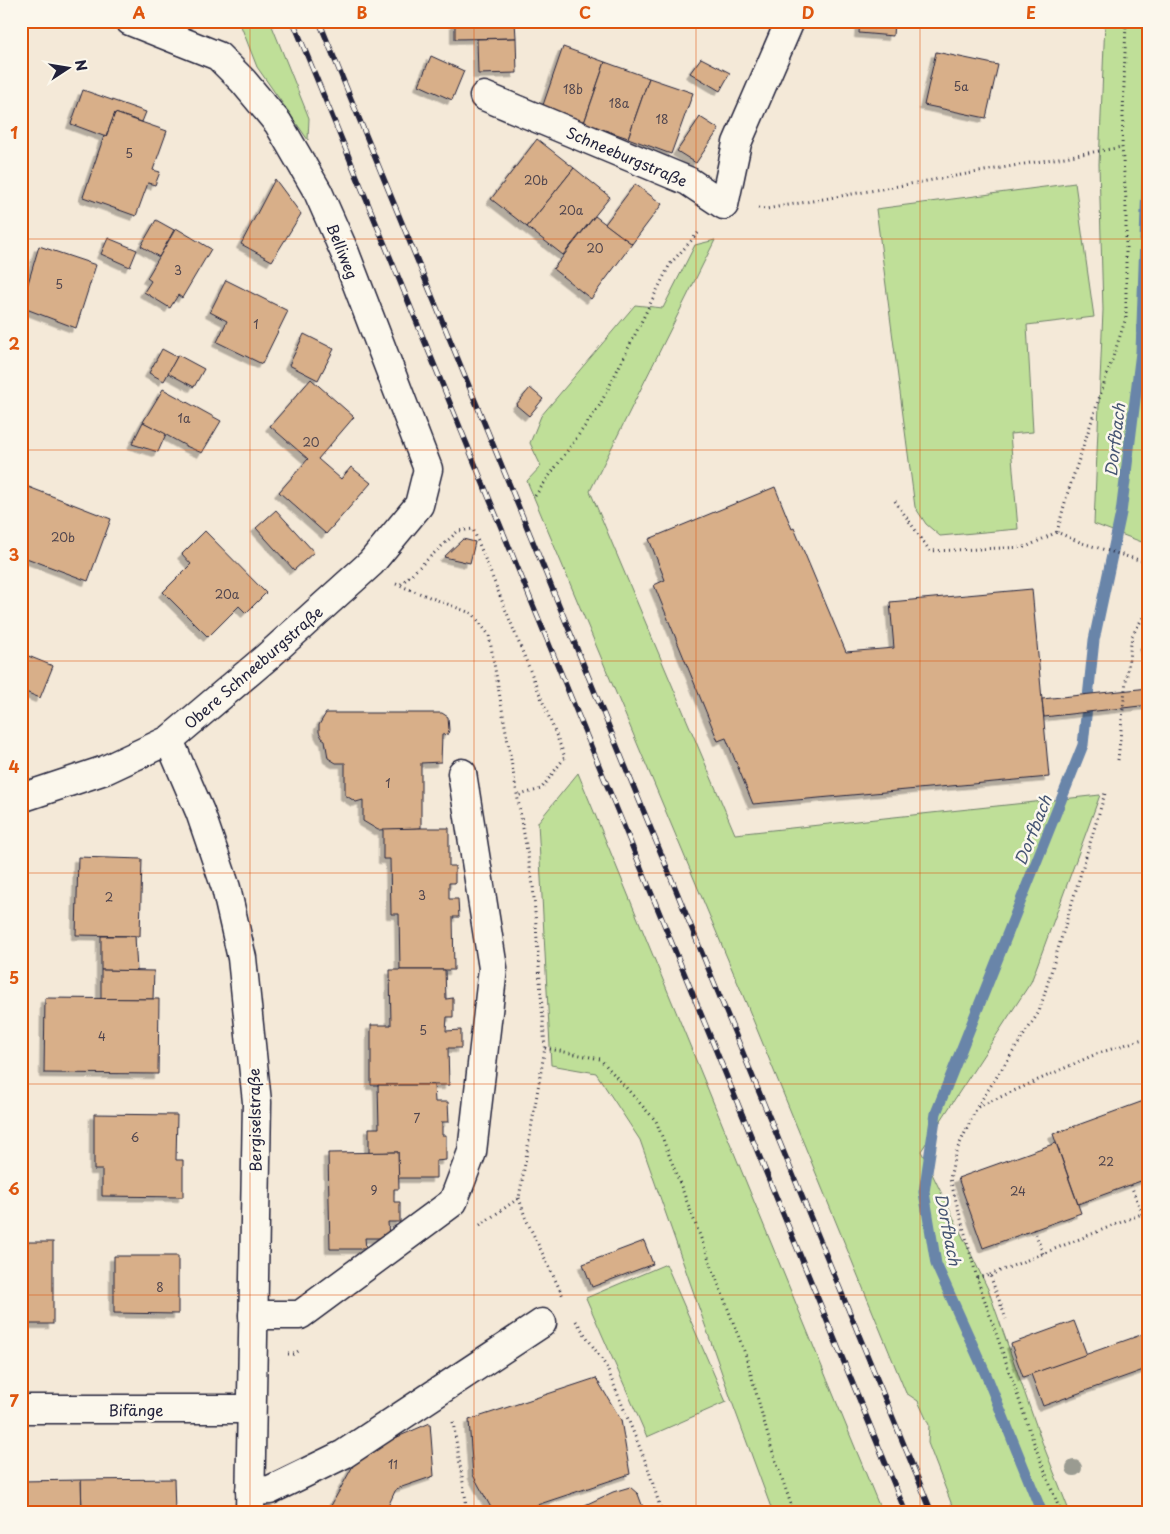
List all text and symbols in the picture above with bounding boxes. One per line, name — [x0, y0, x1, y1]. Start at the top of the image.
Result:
text: A — [133, 0, 146, 24]
text: B — [357, 0, 368, 24]
text: C — [579, 0, 591, 24]
text: D — [802, 0, 814, 24]
text: E — [1026, 0, 1036, 24]
north arrow — [42, 42, 92, 92]
text: N — [70, 58, 93, 73]
house number: 5a — [953, 77, 969, 95]
house number: 18b — [563, 80, 583, 98]
house number: 18a — [609, 94, 630, 112]
house number: 18 — [656, 110, 668, 128]
text: 1 — [10, 120, 18, 144]
street label: Schneeburgstraße — [563, 120, 691, 192]
house number: 5 — [125, 144, 133, 162]
house number: 20b — [524, 171, 548, 189]
house number: 20a — [559, 201, 584, 219]
street label: Belliweg — [321, 220, 365, 282]
house number: 20 — [586, 239, 604, 257]
house number: 3 — [174, 261, 182, 279]
house number: 5 — [55, 275, 63, 293]
house number: 1 — [253, 315, 259, 333]
text: 2 — [8, 331, 20, 355]
water label: Dorfbach — [1098, 401, 1130, 478]
house number: 1a — [178, 409, 191, 427]
house number: 20 — [302, 433, 320, 451]
house number: 20b — [51, 528, 75, 546]
text: 3 — [9, 542, 19, 566]
house number: 20a — [215, 585, 240, 603]
street label: Obere Schneeburgstraße — [179, 600, 327, 734]
text: 4 — [9, 754, 20, 778]
house number: 1 — [385, 774, 391, 792]
water label: Dorfbach — [1007, 791, 1057, 869]
house number: 3 — [418, 886, 426, 904]
house number: 2 — [105, 888, 113, 906]
text: 5 — [9, 965, 19, 989]
house number: 5 — [419, 1021, 427, 1039]
house number: 4 — [98, 1027, 106, 1045]
street label: Bergiselstraße — [242, 1068, 266, 1172]
house number: 7 — [414, 1109, 421, 1127]
house number: 6 — [131, 1128, 139, 1146]
house number: 22 — [1098, 1152, 1114, 1170]
text: 6 — [8, 1176, 20, 1200]
house number: 9 — [370, 1181, 378, 1199]
house number: 24 — [1010, 1182, 1026, 1200]
water label: Dorfbach — [930, 1191, 968, 1268]
house number: 8 — [156, 1278, 164, 1296]
text: 7 — [9, 1388, 19, 1412]
street label: Bifänge — [109, 1398, 163, 1421]
house number: 11 — [388, 1455, 398, 1473]

